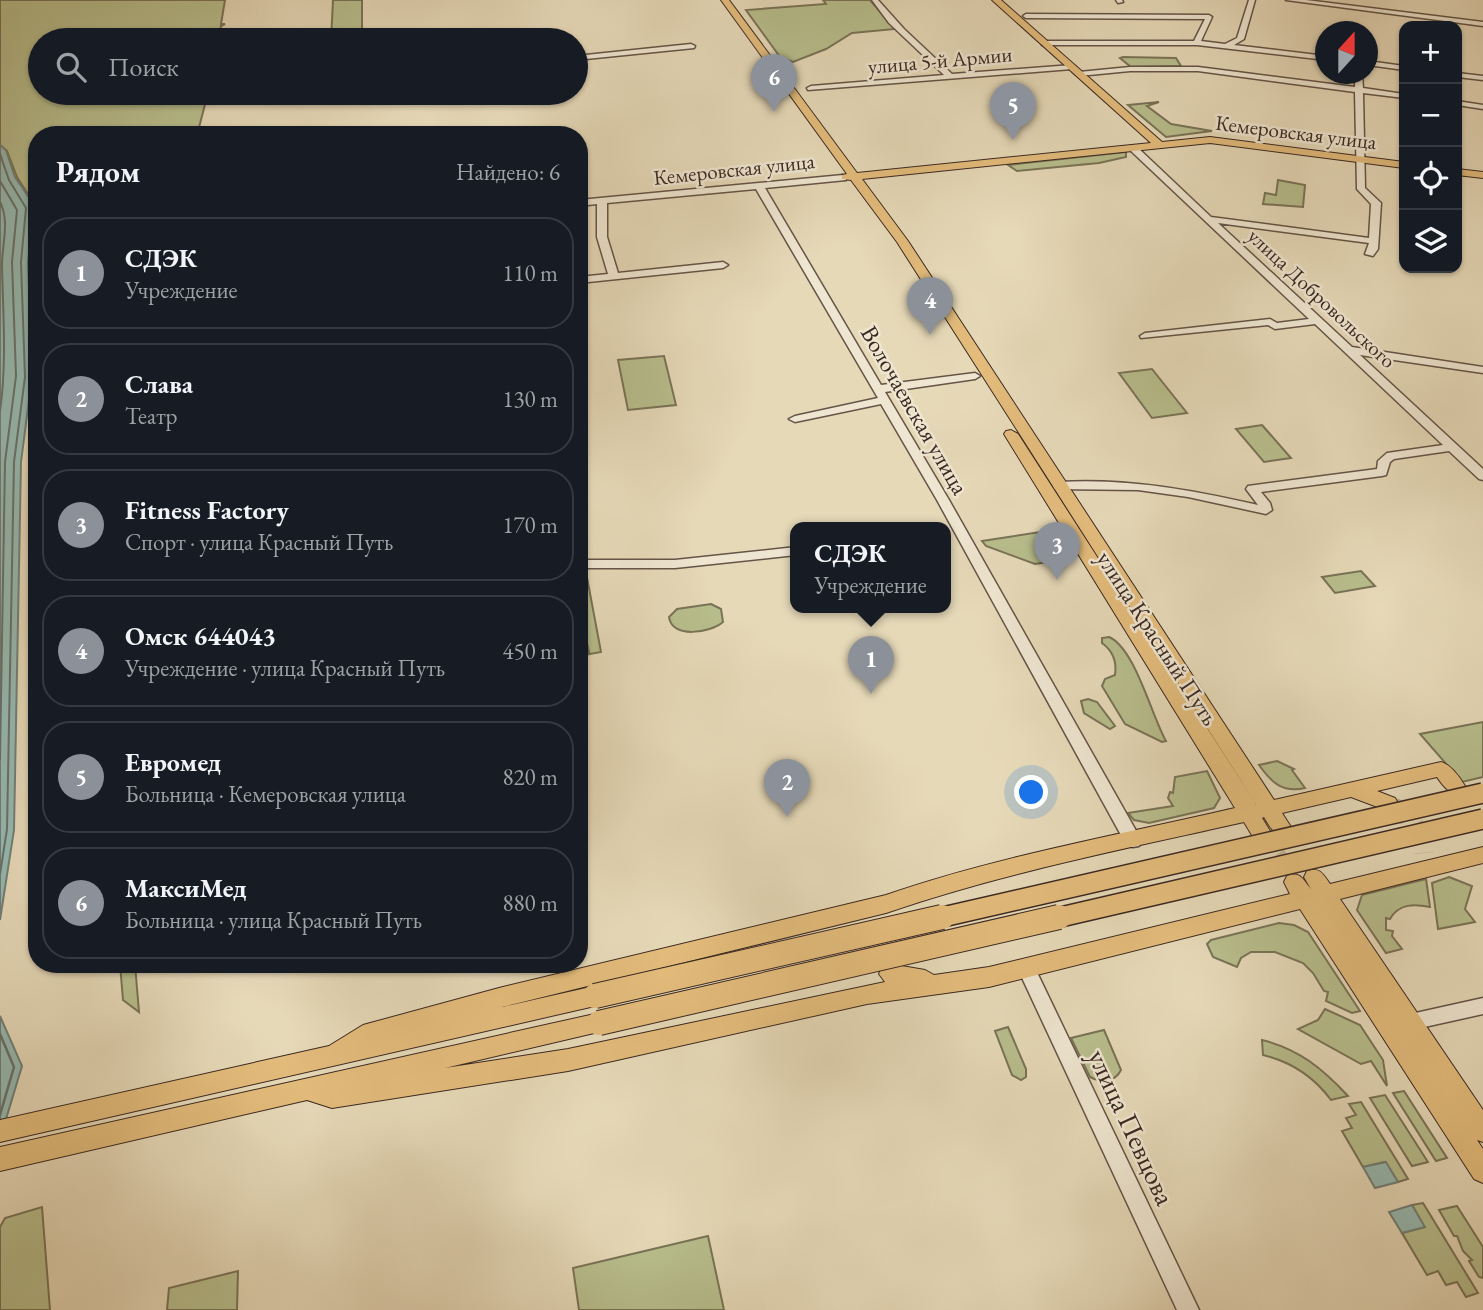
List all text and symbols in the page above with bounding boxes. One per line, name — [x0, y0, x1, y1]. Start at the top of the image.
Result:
north arrow — [1315, 21, 1378, 84]
map controls — [1399, 21, 1462, 273]
button: + — [1399, 21, 1462, 84]
search box — [28, 28, 588, 105]
street label: улица 5-й Армии — [867, 40, 1013, 80]
icon: search — [52, 48, 90, 86]
text: Поиск — [108, 50, 179, 84]
pin: 6 — [751, 54, 797, 112]
pin: 5 — [990, 82, 1036, 140]
button: − — [1399, 84, 1462, 147]
street label: Кемеровская улица — [1214, 109, 1379, 155]
street label: Кемеровская улица — [652, 147, 817, 191]
button: locate — [1399, 147, 1462, 210]
text: Рядом — [56, 152, 140, 191]
text: Найдено: 6 — [456, 157, 560, 187]
button: layers — [1399, 210, 1462, 273]
street label: улица Добровольского — [1242, 222, 1402, 374]
text: СДЭК — [125, 241, 197, 275]
text: 1 — [75, 258, 87, 288]
text: 110 m — [502, 258, 558, 288]
text: Учреждение — [125, 275, 238, 305]
pin: 4 — [907, 277, 953, 335]
street label: Волочаевская улица — [854, 320, 976, 501]
text: Слава — [125, 367, 193, 401]
text: 2 — [75, 384, 87, 414]
text: 130 m — [502, 384, 558, 414]
text: Театр — [125, 401, 178, 431]
text: Fitness Factory — [125, 493, 289, 527]
text: 3 — [75, 510, 87, 540]
text: 170 m — [502, 510, 558, 540]
popup — [790, 522, 951, 613]
pin: 3 — [1034, 522, 1080, 580]
text: Спорт · улица Красный Путь — [125, 527, 393, 557]
text: СДЭК — [814, 536, 886, 570]
street label: улица Красный Путь — [1090, 545, 1226, 731]
text: Учреждение — [814, 570, 927, 600]
text: Омск 644043 — [125, 619, 276, 653]
text: 4 — [75, 636, 87, 666]
text: 450 m — [502, 636, 558, 666]
pin: 1 — [848, 636, 894, 694]
text: Учреждение · улица Красный Путь — [125, 653, 445, 683]
text: Евромед — [125, 745, 221, 779]
pin: 2 — [764, 759, 810, 817]
text: 5 — [75, 762, 87, 792]
text: 820 m — [502, 762, 558, 792]
your location — [1014, 775, 1048, 809]
text: Больница · Кемеровская улица — [125, 779, 406, 809]
text: МаксиМед — [125, 871, 247, 905]
text: 6 — [75, 888, 87, 918]
text: 880 m — [502, 888, 558, 918]
text: Больница · улица Красный Путь — [125, 905, 422, 935]
street label: улица Певцова — [1080, 1043, 1184, 1212]

